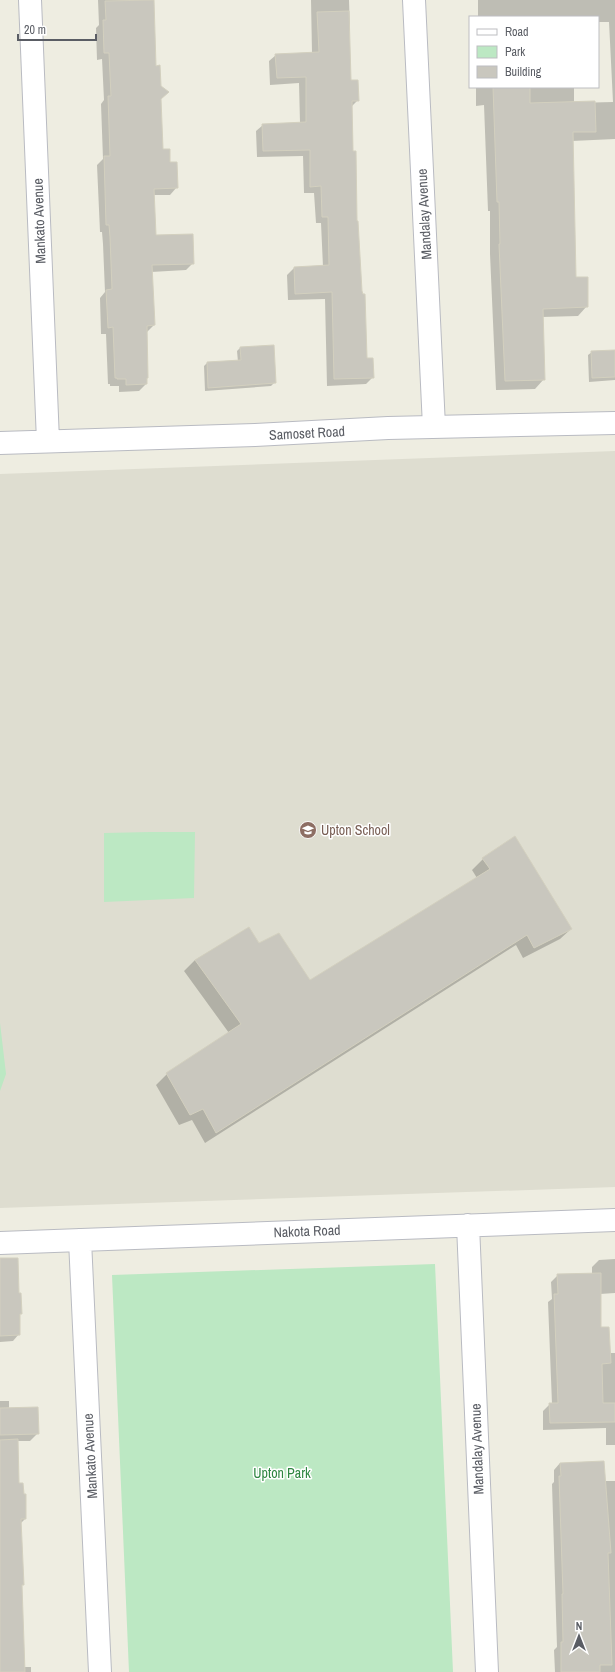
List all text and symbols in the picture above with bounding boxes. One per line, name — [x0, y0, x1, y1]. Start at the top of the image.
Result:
scale bar — [18, 16, 96, 42]
legend — [469, 16, 599, 88]
text: 20 m — [24, 22, 46, 38]
text: Road — [505, 24, 529, 40]
text: Park — [505, 44, 525, 60]
text: Building — [505, 64, 542, 80]
street label: Mandalay Avenue — [413, 168, 435, 260]
street label: Mankato Avenue — [29, 178, 49, 264]
street label: Samoset Road — [269, 422, 345, 444]
school or university icon: Upton School — [298, 820, 318, 840]
place label: Upton School — [321, 821, 390, 839]
street label: Nakota Road — [273, 1221, 341, 1241]
street label: Mandalay Avenue — [466, 1403, 488, 1495]
street label: Mankato Avenue — [79, 1413, 101, 1499]
park label: Upton Park — [253, 1464, 311, 1482]
north arrow — [559, 1616, 599, 1656]
text: N — [576, 1619, 582, 1633]

